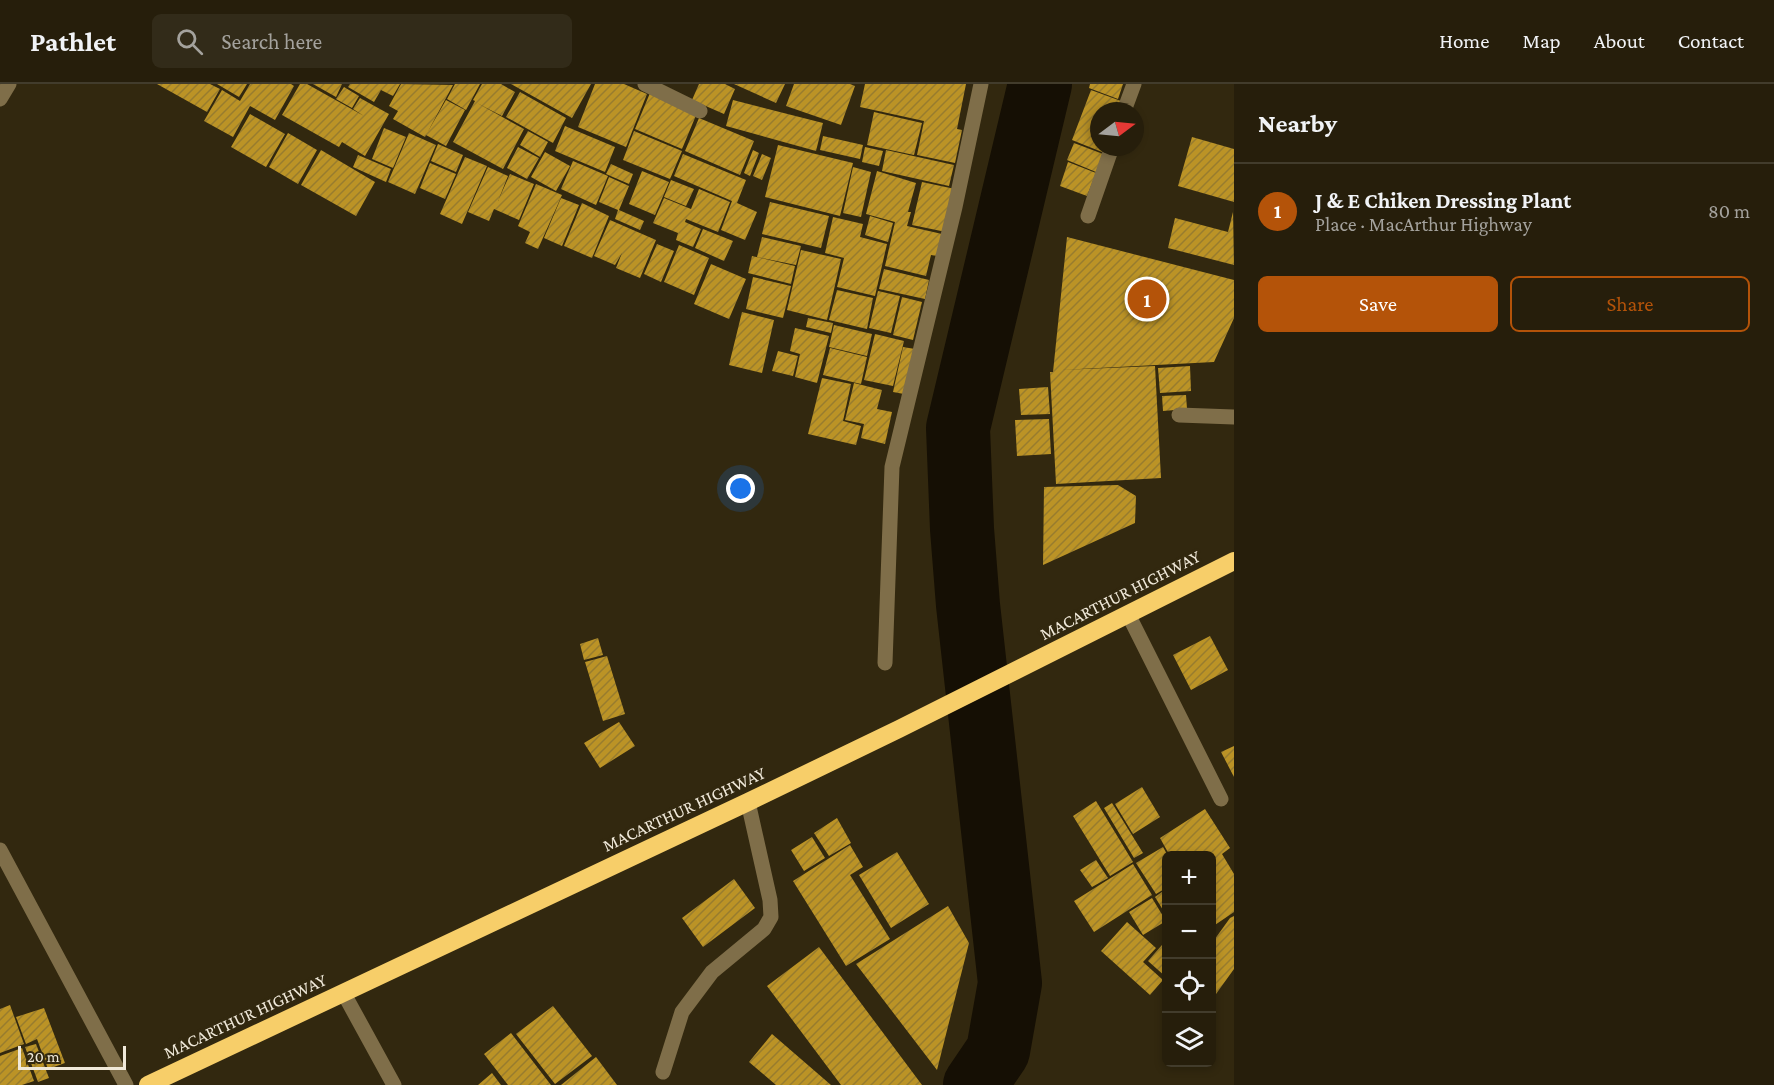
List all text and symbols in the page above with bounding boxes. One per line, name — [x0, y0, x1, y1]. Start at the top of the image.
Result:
search box — [152, 14, 572, 68]
icon: search — [173, 25, 206, 58]
text: Pathlet — [30, 26, 116, 57]
text: Search here — [221, 29, 322, 54]
text: Home — [1439, 29, 1489, 53]
text: Map — [1522, 29, 1561, 53]
text: About — [1594, 29, 1645, 53]
text: Contact — [1678, 29, 1744, 53]
north arrow — [1090, 102, 1144, 156]
text: Nearby — [1258, 109, 1337, 138]
text: J & E Chiken Dressing Plant — [1315, 188, 1571, 213]
text: 1 — [1274, 200, 1281, 222]
text: 80 m — [1708, 200, 1750, 222]
text: Place · MacArthur Highway — [1315, 213, 1532, 235]
pin: 1 — [1128, 276, 1166, 322]
button: Save — [1258, 276, 1498, 332]
button: Share — [1510, 276, 1750, 332]
your location — [726, 474, 755, 503]
street label: MACARTHUR HIGHWAY — [1036, 546, 1204, 644]
street label: MACARTHUR HIGHWAY — [599, 762, 769, 856]
map controls — [1162, 851, 1216, 1067]
button: + — [1162, 851, 1216, 905]
button: − — [1162, 905, 1216, 959]
button: locate — [1162, 959, 1216, 1013]
street label: MACARTHUR HIGHWAY — [160, 969, 330, 1063]
button: layers — [1162, 1013, 1216, 1067]
scale bar — [18, 1043, 126, 1070]
text: 20 m — [27, 1048, 60, 1065]

